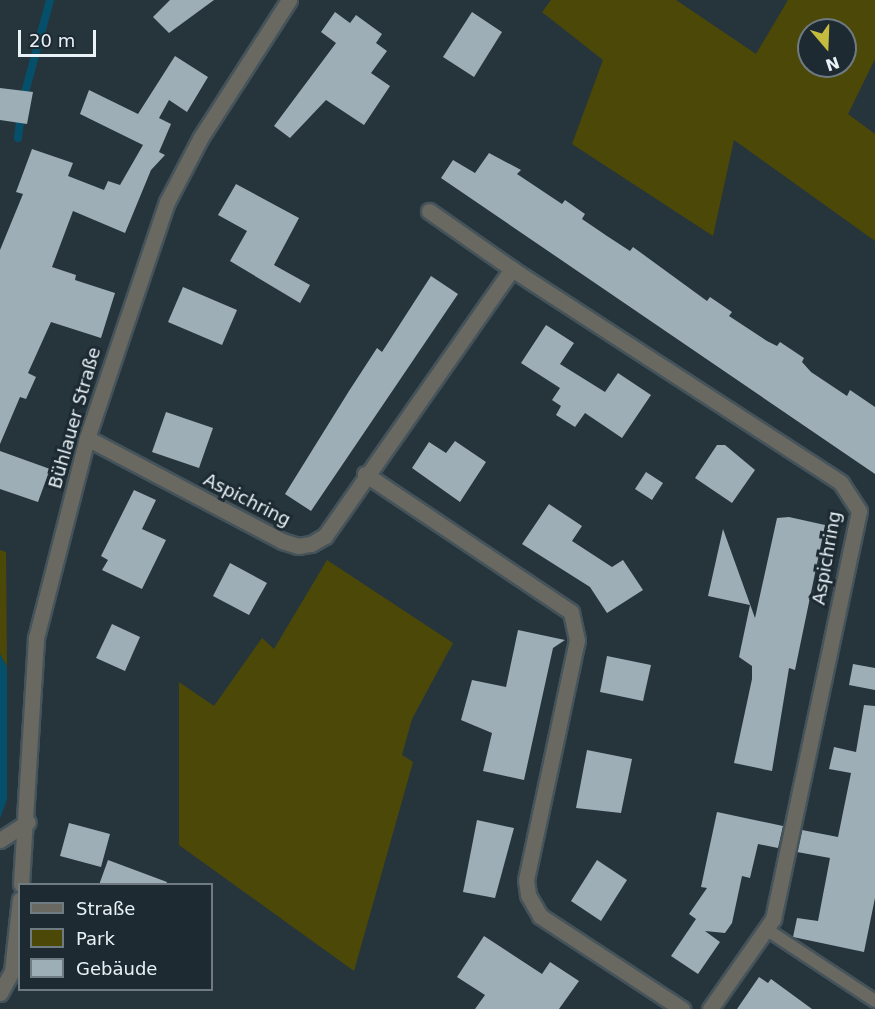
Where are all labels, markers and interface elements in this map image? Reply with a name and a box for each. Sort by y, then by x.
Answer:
scale bar [21,18,99,56]
north arrow [797,18,857,78]
text: 20 m [29,30,75,51]
text: N [823,52,842,75]
street label: Bühlauer Straße [44,345,106,491]
street label: Aspichring [200,469,294,531]
street label: Aspichring [808,510,846,606]
legend [18,883,213,991]
text: Straße [76,898,135,919]
text: Park [76,928,115,949]
text: Gebäude [76,958,157,979]

